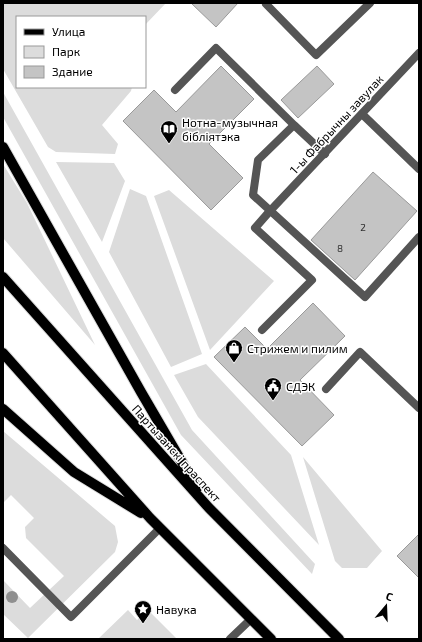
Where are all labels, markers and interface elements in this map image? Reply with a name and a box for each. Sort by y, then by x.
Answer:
legend [16,16,146,88]
text: Улица [52,24,85,38]
text: Парк [52,44,81,58]
text: Здание [52,64,93,78]
street label: 1-ы Фабрычны завулак [286,71,387,177]
place label: Нотна-музычная бібліятэка [182,115,278,143]
library icon: Нотна-музычная бібліятэка [159,119,179,144]
house number: 2 [360,221,366,233]
house number: 8 [337,242,343,254]
shop icon: Стрижем и пилим [224,338,244,363]
place label: Стрижем и пилим [247,341,348,355]
public building icon: СДЭК [263,376,283,401]
place label: СДЭК [286,379,315,393]
street label: Партызанскі праспект [130,402,224,505]
north arrow [366,586,406,626]
text: С [384,589,395,603]
place icon: Навука [133,599,153,624]
place label: Навука [156,602,197,617]

